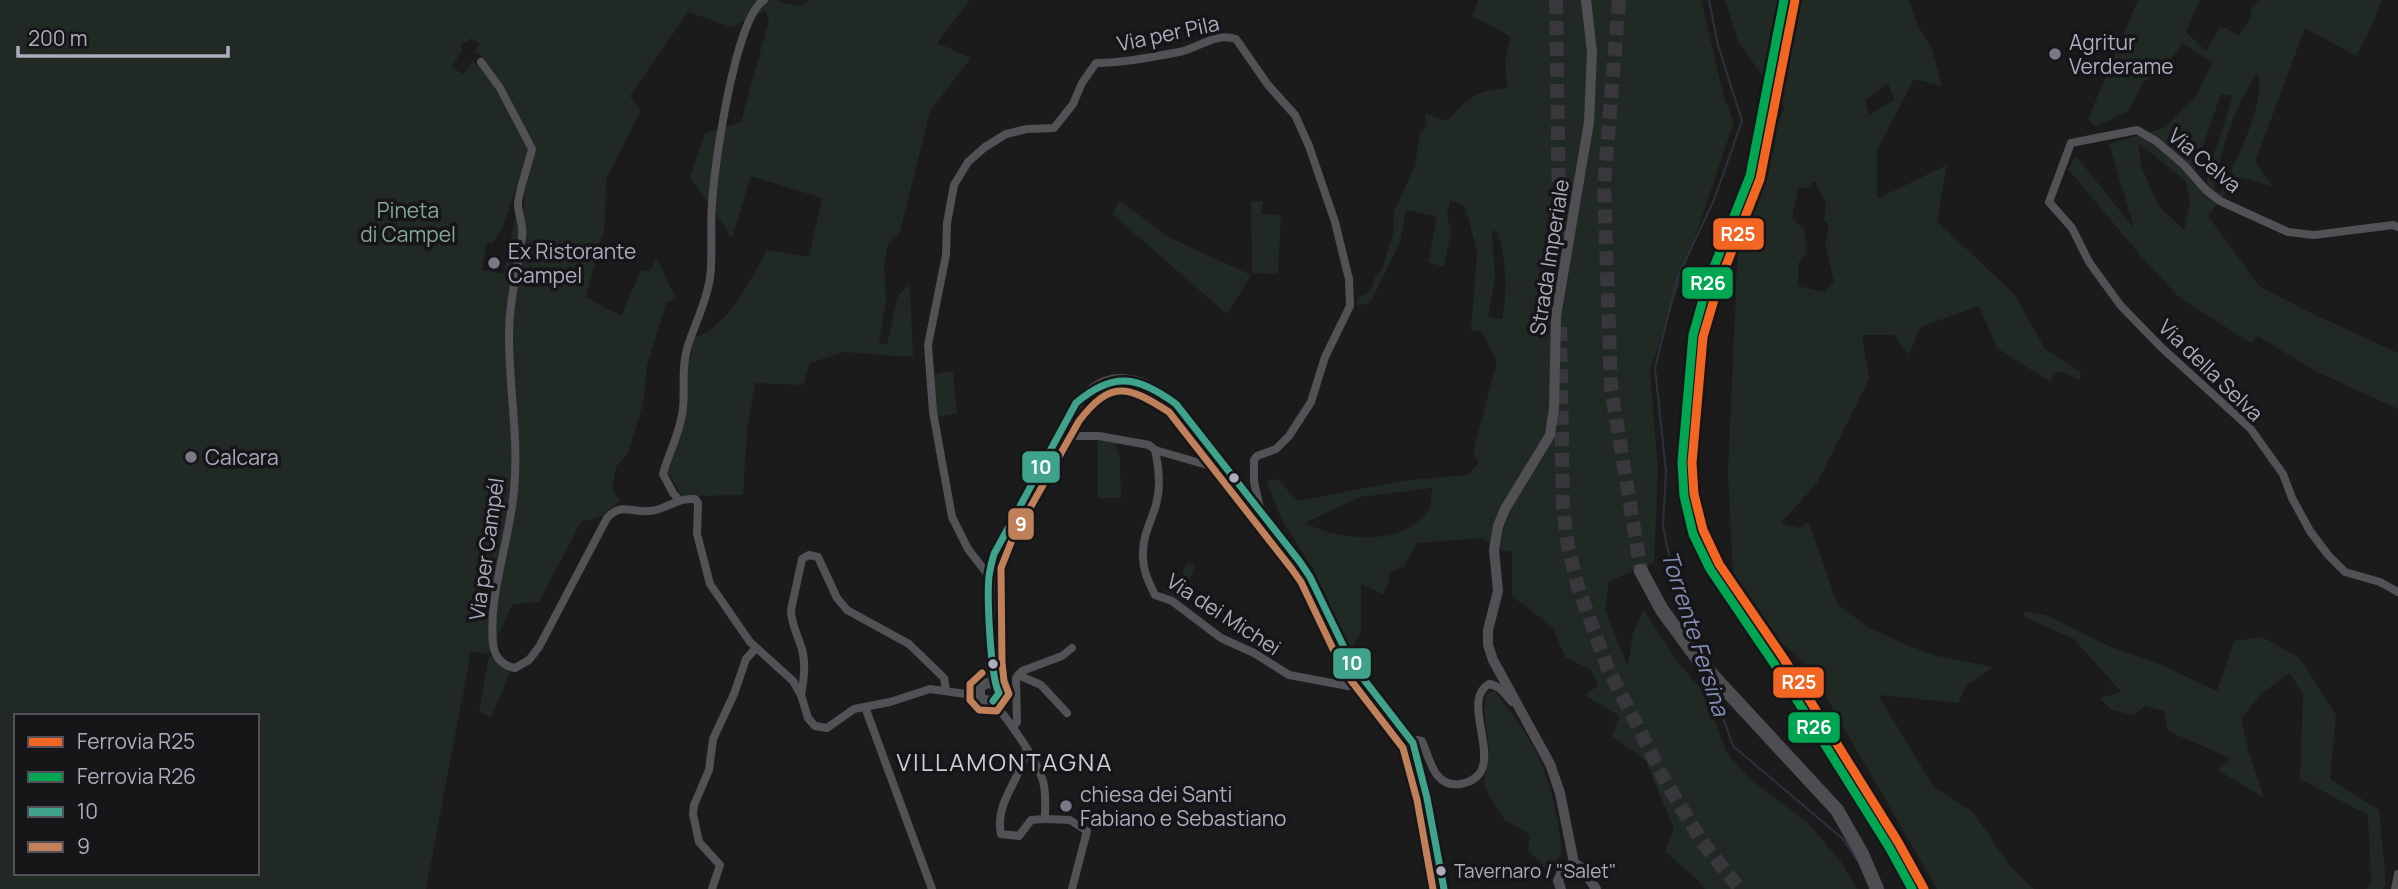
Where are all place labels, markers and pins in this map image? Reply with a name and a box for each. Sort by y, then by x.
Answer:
place label: Agritur Verderame [2069,28,2174,80]
marker: Agritur Verderame [2047,46,2063,62]
place label: Ex Ristorante Campel [508,237,636,289]
marker: Ex Ristorante Campel [486,255,502,271]
place label: Calcara [205,443,279,471]
marker: Calcara [183,449,199,465]
unlabelled marker [1227,471,1241,485]
unlabelled marker [986,657,1000,671]
place label: chiesa dei Santi Fabiano e Sebastiano [1080,780,1286,832]
marker: chiesa dei Santi Fabiano e Sebastiano [1058,798,1074,814]
place label: Tavernaro / "Salet" [1454,858,1616,884]
marker: Tavernaro / "Salet" [1434,864,1448,878]

